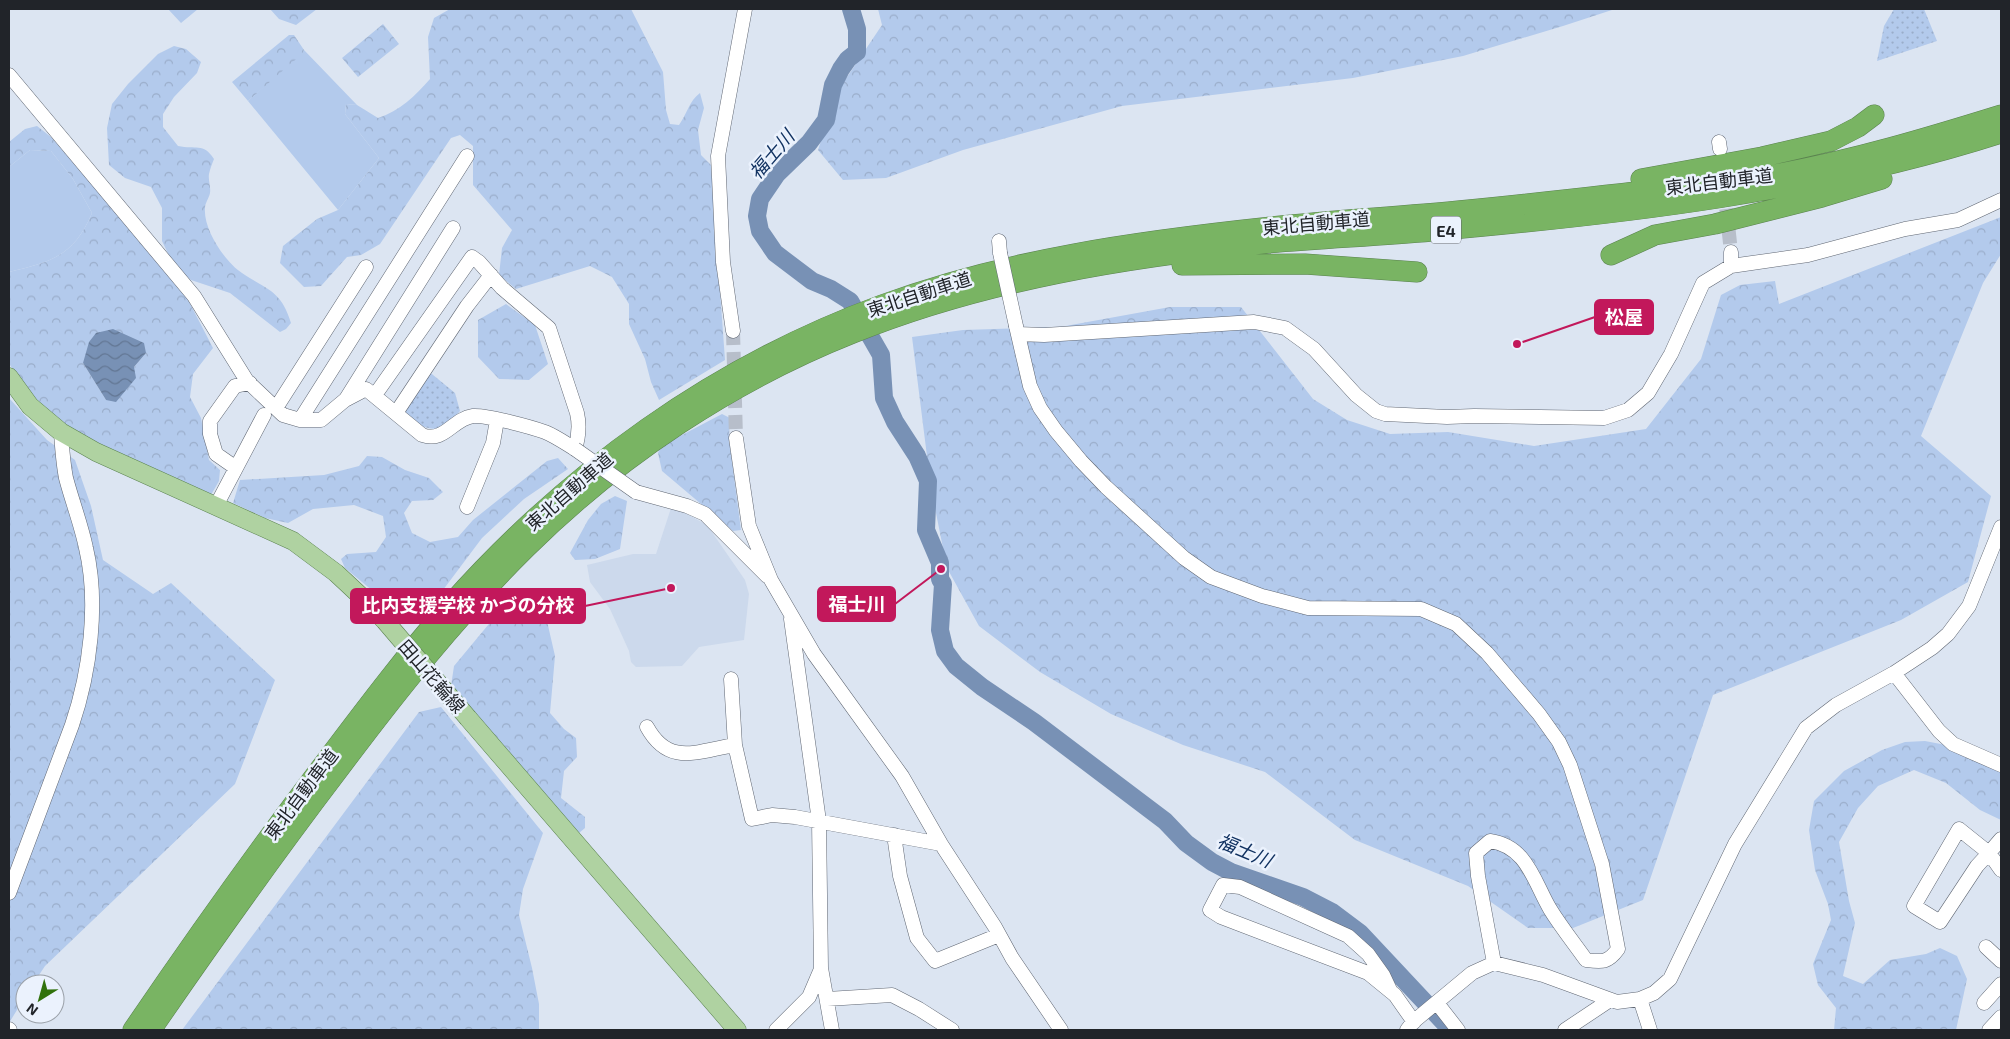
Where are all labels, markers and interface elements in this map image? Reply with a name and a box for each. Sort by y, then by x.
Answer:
water label: 福士川 [744,123,800,183]
street label: 東北自動車道 [1664,164,1774,198]
street label: 東北自動車道 [1261,207,1371,239]
road number: E4 [1431,216,1461,244]
street label: 東北自動車道 [864,267,974,321]
callout: 松屋 [1595,300,1653,334]
text: 松屋 [1605,305,1643,328]
street label: 東北自動車道 [521,447,617,535]
callout: 福士川 [818,587,895,621]
callout: 比内支援学校 かづの分校 [351,589,585,623]
text: 福士川 [828,592,886,615]
text: 比内支援学校 かづの分校 [361,593,575,616]
street label: 田山花輪線 [394,635,470,717]
street label: 東北自動車道 [260,744,342,844]
water label: 福士川 [1214,828,1278,873]
north arrow [15,974,65,1024]
text: N [23,1000,41,1020]

